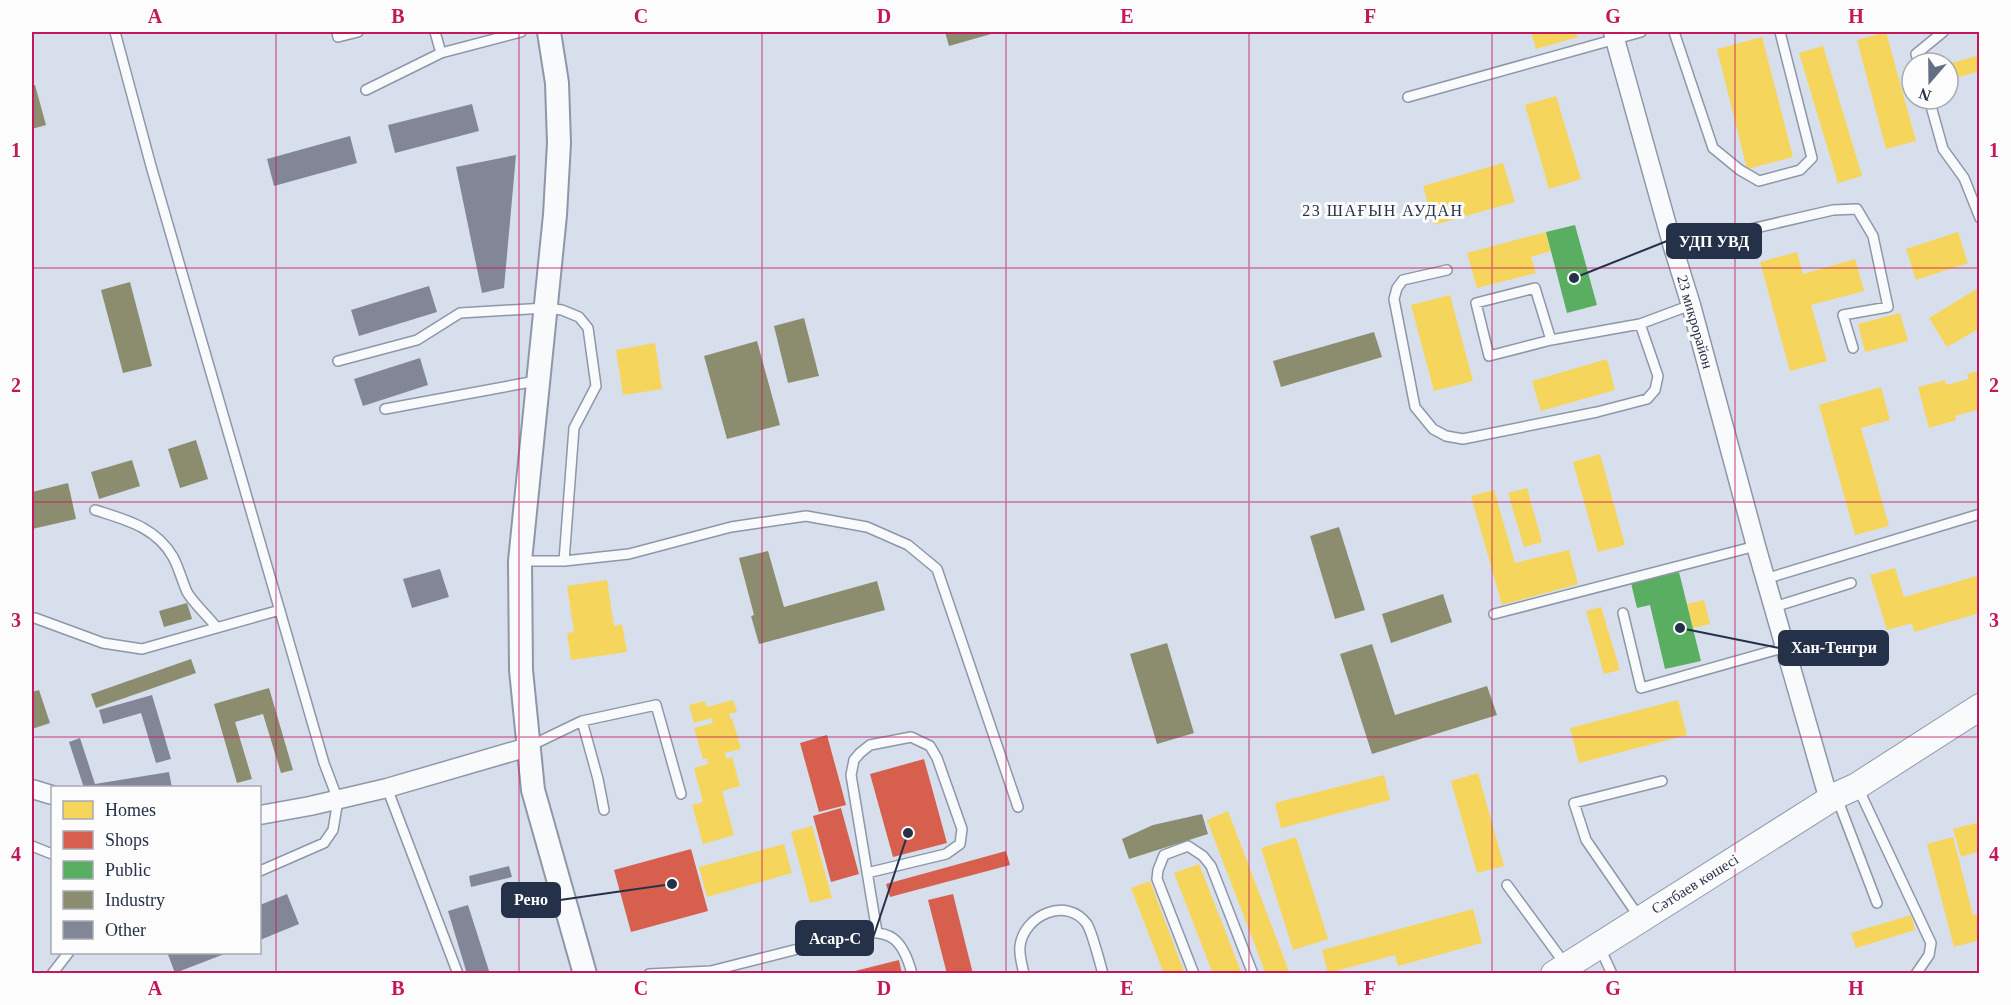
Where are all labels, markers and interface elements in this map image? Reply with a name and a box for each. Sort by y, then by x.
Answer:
text: A [148,5,163,27]
text: B [391,5,405,27]
text: C [634,5,648,27]
text: D [877,5,891,27]
text: E [1120,5,1134,27]
text: F [1364,5,1376,27]
text: G [1605,5,1621,27]
text: H [1848,5,1864,27]
north arrow [1900,51,1960,111]
text: N [1916,85,1933,105]
text: 1 [11,139,21,161]
text: 1 [1989,139,1999,161]
district label: 23 ШАҒЫН АУДАН [1302,202,1464,220]
callout: УДП УВД [1667,224,1761,258]
text: УДП УВД [1679,233,1749,251]
street label: 23 микрорайон [1674,274,1716,370]
text: 2 [11,374,21,396]
text: 2 [1989,374,1999,396]
text: 3 [11,609,21,631]
text: 3 [1989,609,1999,631]
callout: Хан-Тенгри [1779,631,1888,665]
text: Хан-Тенгри [1791,639,1877,657]
legend [51,786,261,954]
text: Homes [105,800,156,820]
text: Shops [105,830,149,850]
text: 4 [11,843,21,865]
text: 4 [1989,843,1999,865]
street label: Сәтбаев көшесі [1649,851,1741,917]
text: Public [105,860,151,880]
callout: Рено [502,883,560,917]
text: Industry [105,890,165,910]
text: Рено [514,891,548,908]
text: Other [105,920,146,940]
callout: Асар-С [796,921,873,955]
text: Асар-С [809,930,861,948]
text: A [148,977,163,999]
text: B [391,977,405,999]
text: C [634,977,648,999]
text: D [877,977,891,999]
text: E [1120,977,1134,999]
text: F [1364,977,1376,999]
text: G [1605,977,1621,999]
text: H [1848,977,1864,999]

